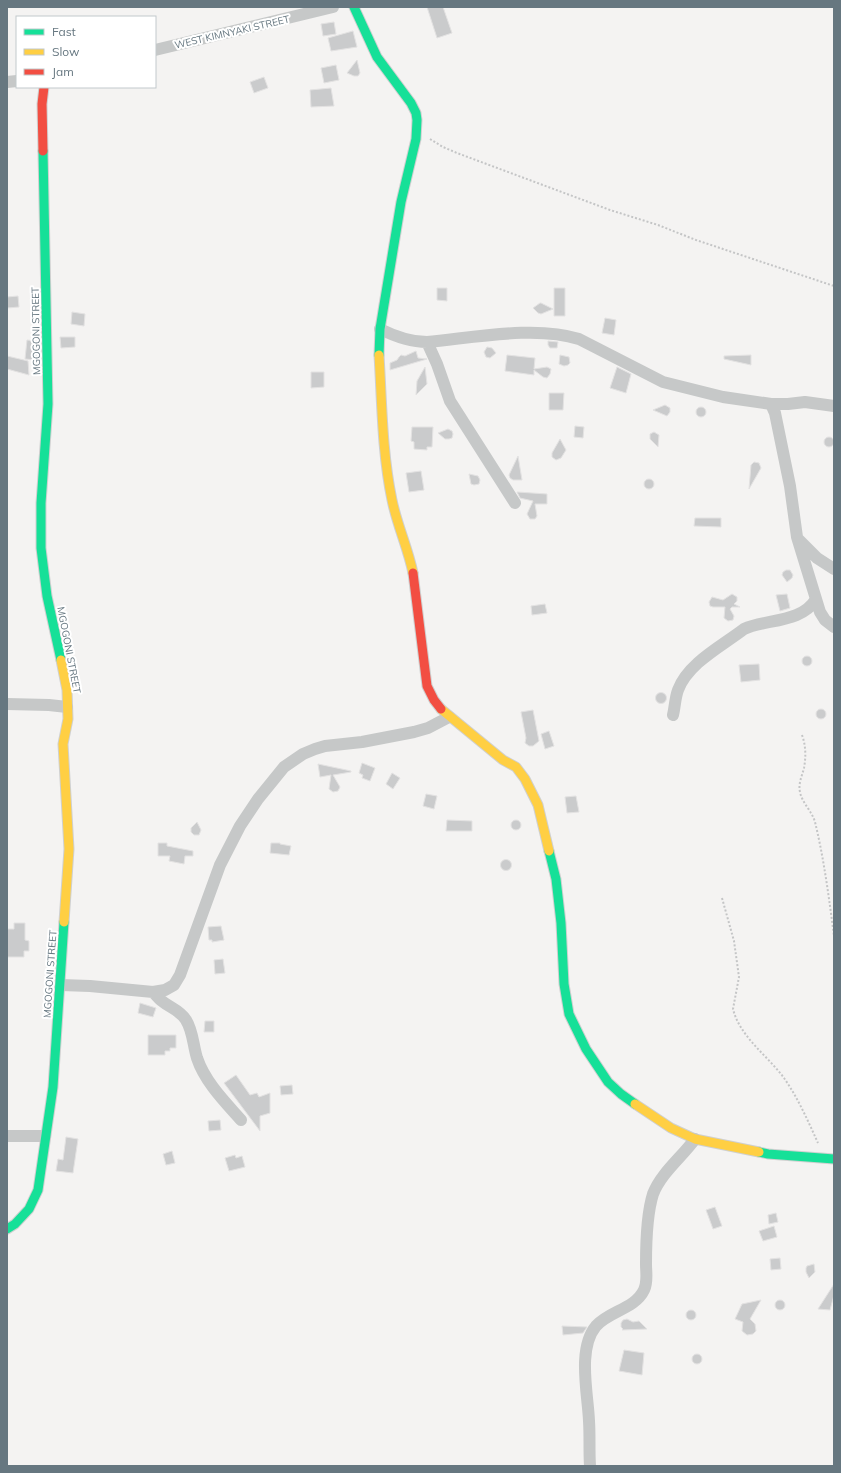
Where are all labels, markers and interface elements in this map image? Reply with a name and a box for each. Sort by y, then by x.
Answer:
street label: WEST KIMNYAKI STREET [173,12,291,52]
legend [16,16,156,88]
text: Fast [52,24,76,39]
text: Slow [52,44,80,59]
text: Jam [52,64,74,79]
street label: MGOGONI STREET [29,287,43,375]
street label: MGOGONI STREET [54,606,84,694]
street label: MGOGONI STREET [40,930,60,1018]

